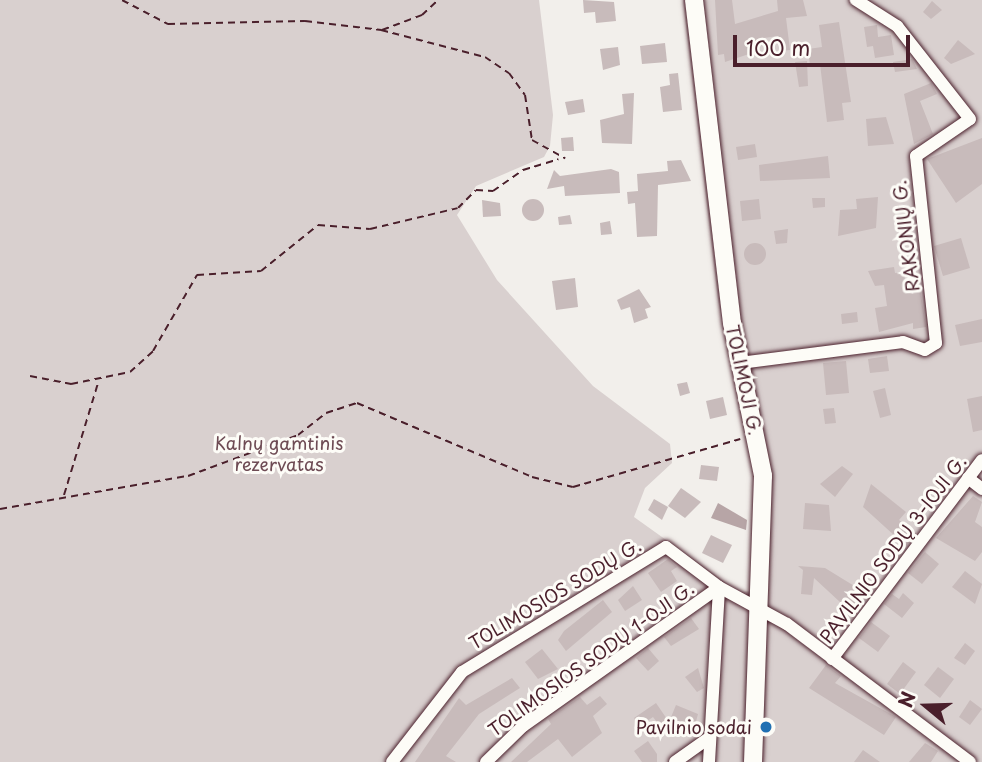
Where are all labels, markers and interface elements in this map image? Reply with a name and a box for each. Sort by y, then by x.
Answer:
scale bar [737,21,914,65]
text: 100 m [746,31,810,63]
street label: RAKONIŲ G. [889,180,923,292]
street label: TOLIMOJI G. [722,323,766,437]
park label: Kalnų gamtinis rezervatas [214,433,344,476]
street label: PAVILNIO SODŲ 3-IOJI G. [815,451,971,647]
street label: TOLIMOSIOS SODŲ G. [464,534,646,654]
street label: TOLIMOSIOS SODŲ 1-OJI G. [483,577,699,741]
north arrow [891,671,961,741]
text: N [890,687,922,711]
place label: Pavilnio sodai [635,716,752,738]
marker: Pavilnio sodai [758,719,774,735]

